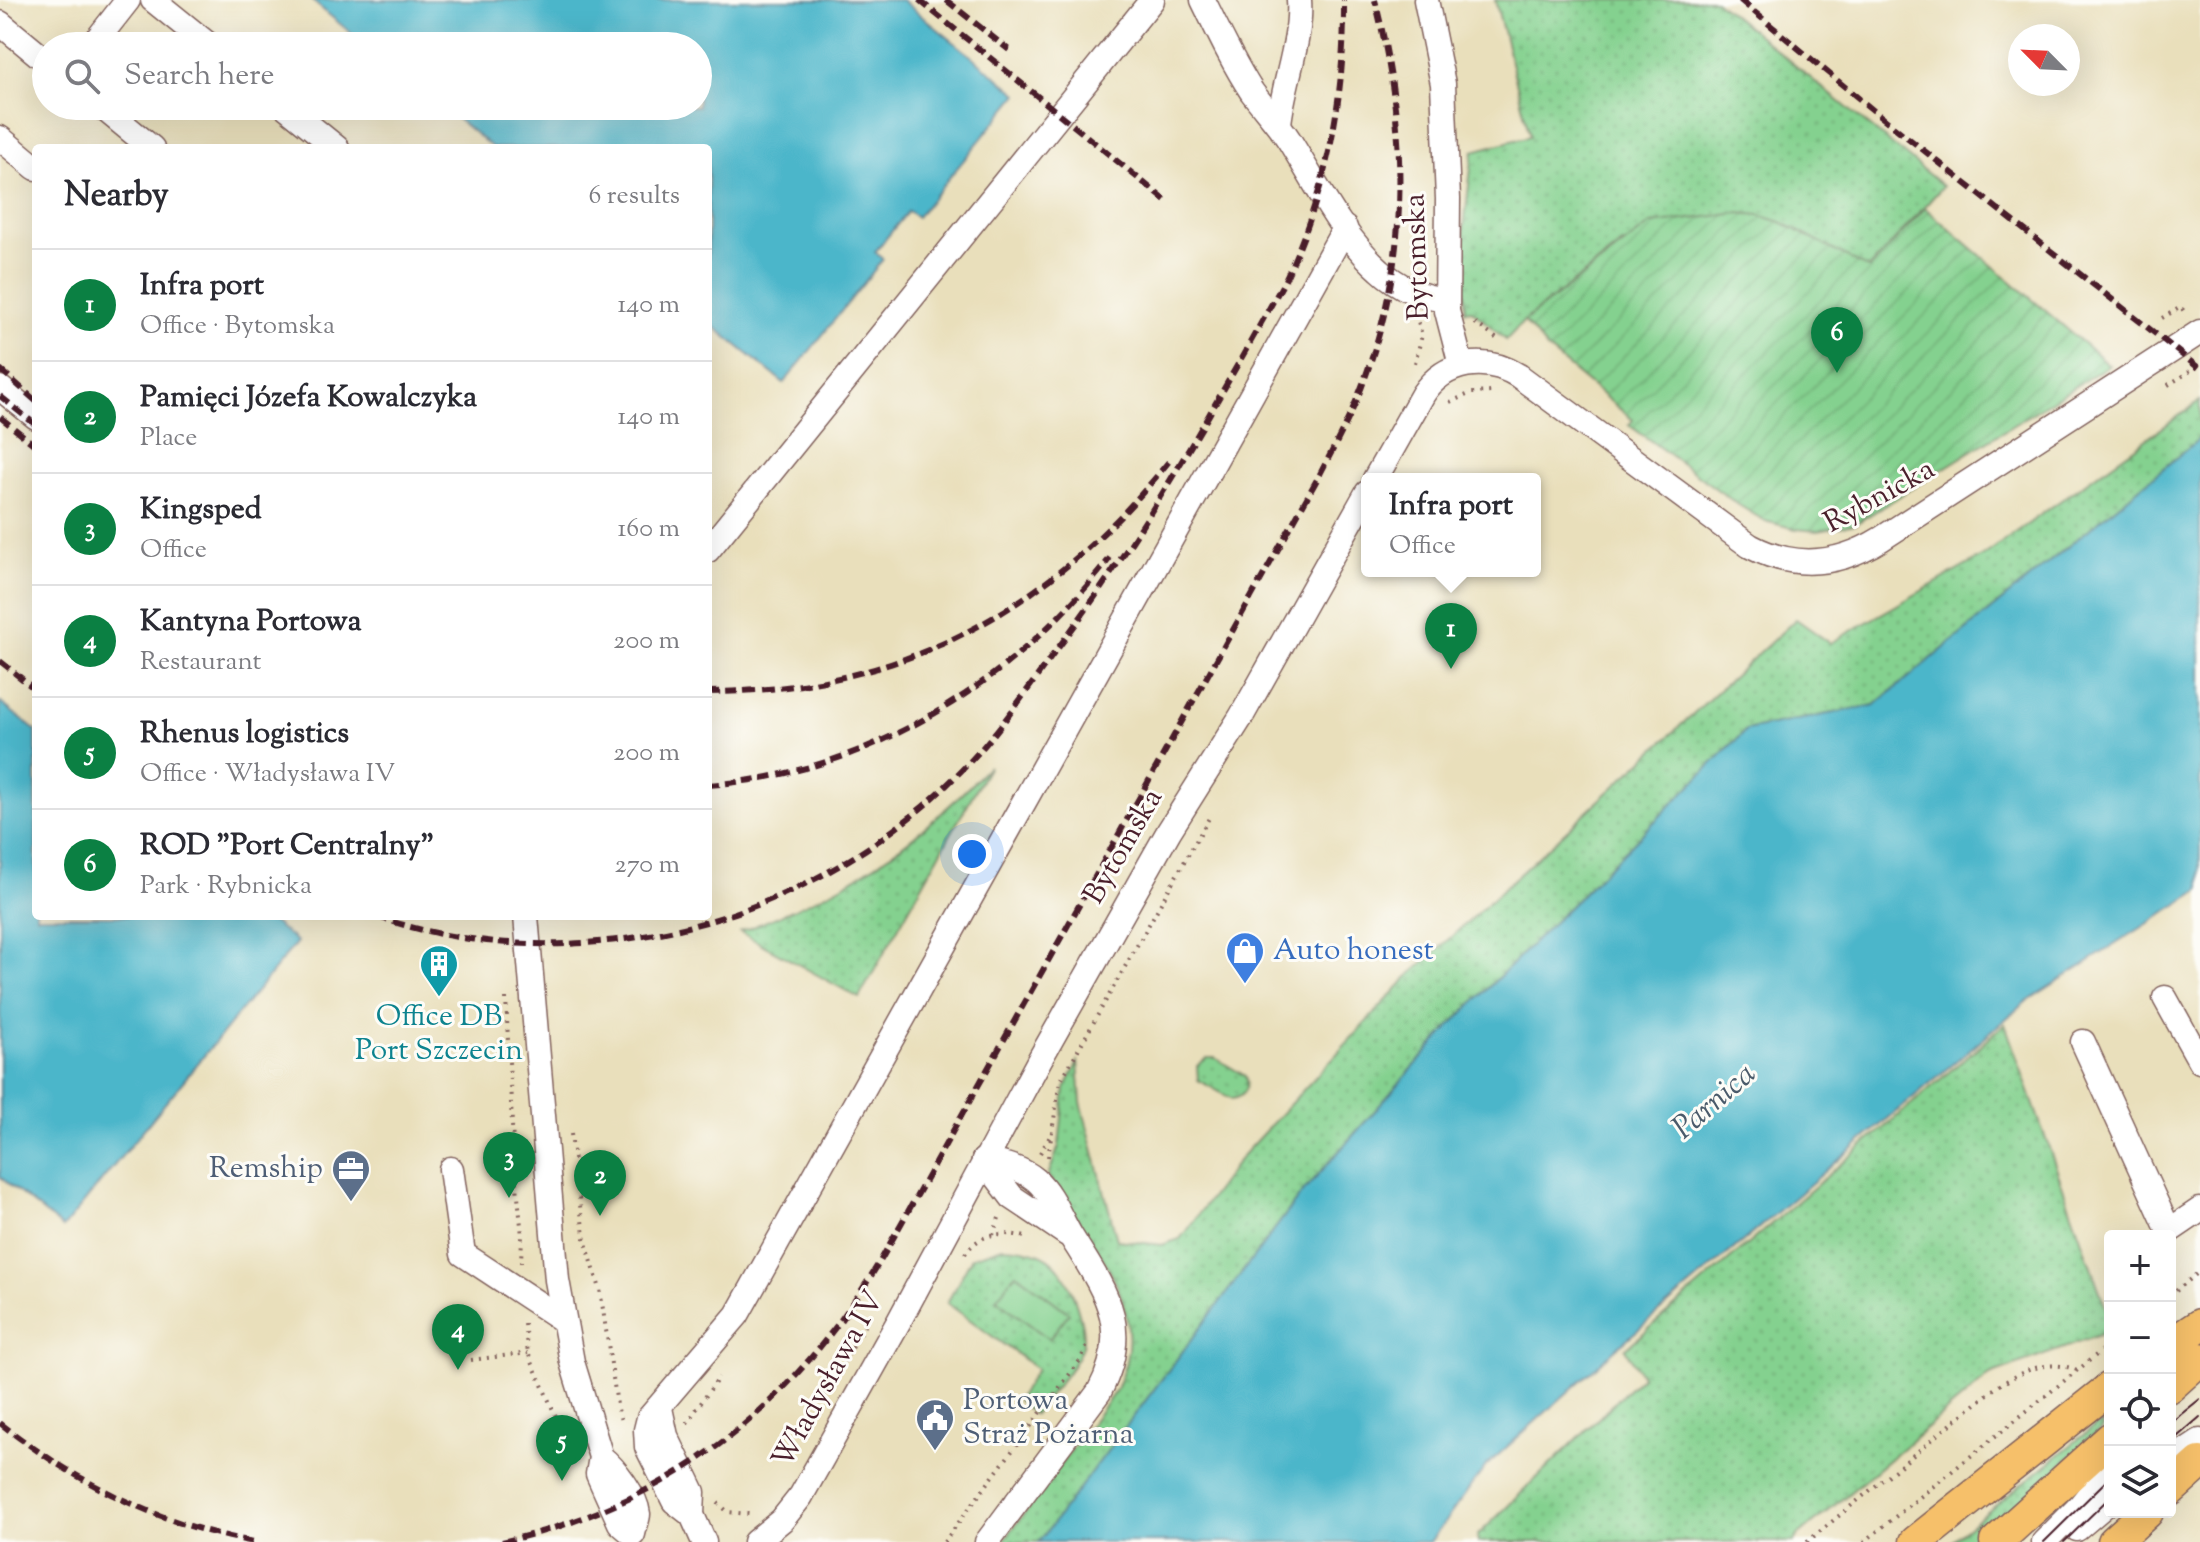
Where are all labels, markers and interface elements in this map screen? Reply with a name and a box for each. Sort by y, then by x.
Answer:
north arrow [2008,24,2080,96]
search box [32,32,712,120]
icon: search [60,54,104,98]
text: Search here [124,55,274,98]
text: Nearby [64,172,169,221]
text: 6 results [588,178,680,215]
street label: Bytomska [1394,192,1442,321]
text: Infra port [140,265,264,308]
text: 1 [86,287,94,324]
text: 140 m [617,287,680,324]
pin: 6 [1811,307,1863,373]
text: Office · Bytomska [140,308,335,345]
text: Pamięci Józefa Kowalczyka [140,377,477,420]
text: 2 [84,399,96,436]
text: 140 m [617,399,680,436]
text: Place [140,420,197,457]
street label: Rybnicka [1817,449,1943,545]
popup [1361,473,1541,577]
text: Infra port [1389,485,1513,528]
text: Kingsped [140,489,262,532]
text: 3 [85,511,95,548]
text: 160 m [617,511,680,548]
text: Office [1389,528,1456,565]
text: Office [140,532,207,569]
text: Kantyna Portowa [140,601,362,644]
pin: 1 [1425,603,1477,669]
text: 4 [83,623,97,660]
text: 200 m [613,623,680,660]
text: Restaurant [140,644,261,681]
text: Rhenus logistics [140,713,349,756]
text: 5 [86,735,94,772]
text: 200 m [613,735,680,772]
text: Office · Władysława IV [140,756,395,793]
street label: Bytomska [1074,781,1175,913]
text: ROD "Port Centralny" [140,825,434,868]
your location [952,834,992,874]
text: 6 [84,847,96,884]
text: 270 m [615,847,680,884]
text: Park · Rybnicka [140,868,312,905]
shop icon: Auto honest [1224,930,1266,985]
place label: Auto honest [1273,930,1434,973]
building icon: Office DB Port Szczecin [418,943,460,998]
place label: Office DB Port Szczecin [355,996,523,1073]
water label: Parnica [1663,1053,1767,1151]
pin: 3 [483,1132,535,1198]
place label: Remship [209,1148,323,1191]
office icon: Remship [330,1148,372,1203]
pin: 2 [574,1150,626,1216]
map controls [2104,1230,2176,1518]
button: + [2104,1230,2176,1302]
street label: Władysława IV [762,1283,896,1477]
button: − [2104,1302,2176,1374]
pin: 4 [432,1304,484,1370]
button: locate [2104,1374,2176,1446]
place label: Portowa Straż Pożarna [963,1380,1134,1457]
public building icon: Portowa Straż Pożarna [914,1397,956,1452]
pin: 5 [536,1415,588,1481]
button: layers [2104,1446,2176,1518]

